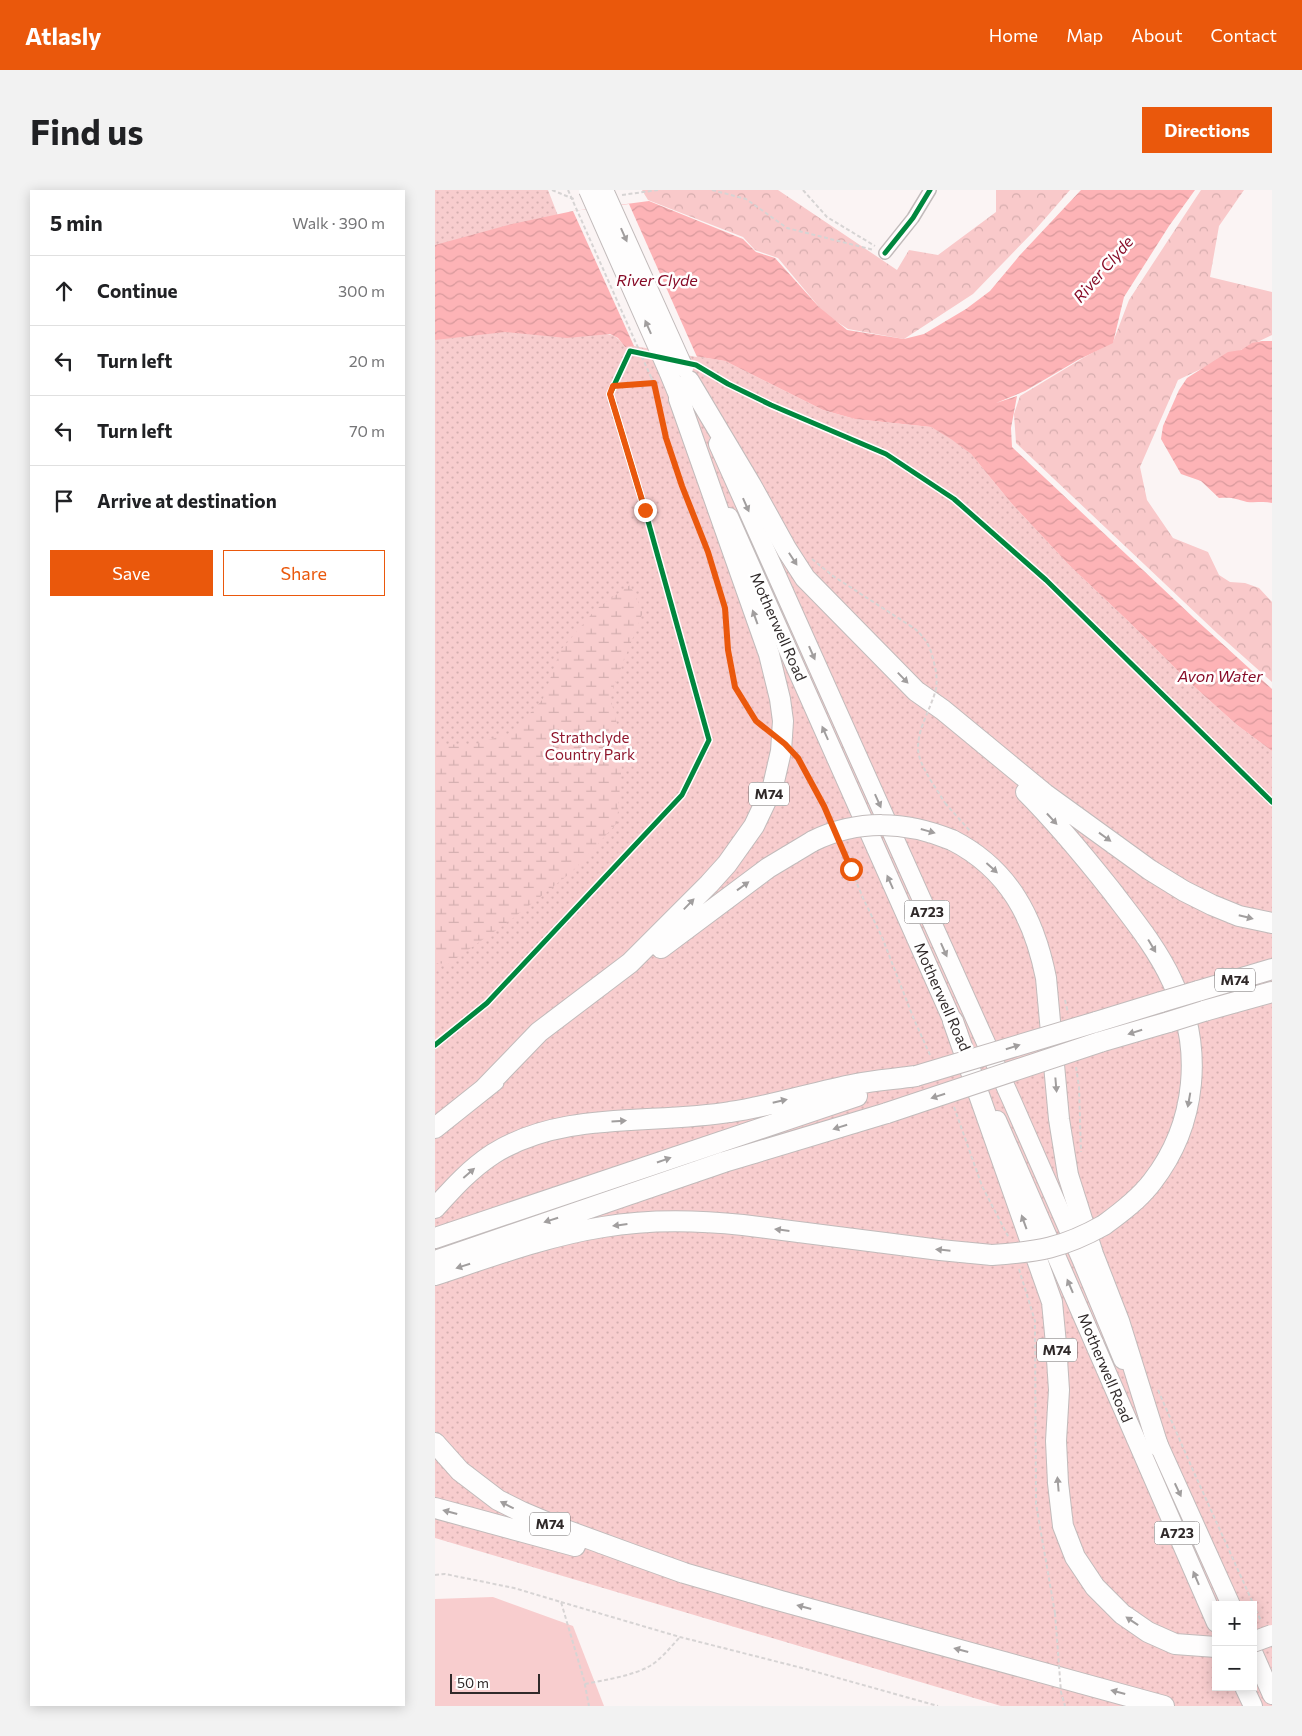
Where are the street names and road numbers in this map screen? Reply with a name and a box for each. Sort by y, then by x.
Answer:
street label: Motherwell Road [747,569,811,684]
road number: M74 [749,782,789,806]
road number: A723 [905,900,949,924]
street label: Motherwell Road [911,939,975,1054]
road number: M74 [1215,968,1255,992]
street label: Motherwell Road [1075,1310,1137,1425]
road number: M74 [1037,1338,1077,1362]
road number: M74 [530,1512,570,1536]
road number: A723 [1155,1522,1199,1545]

